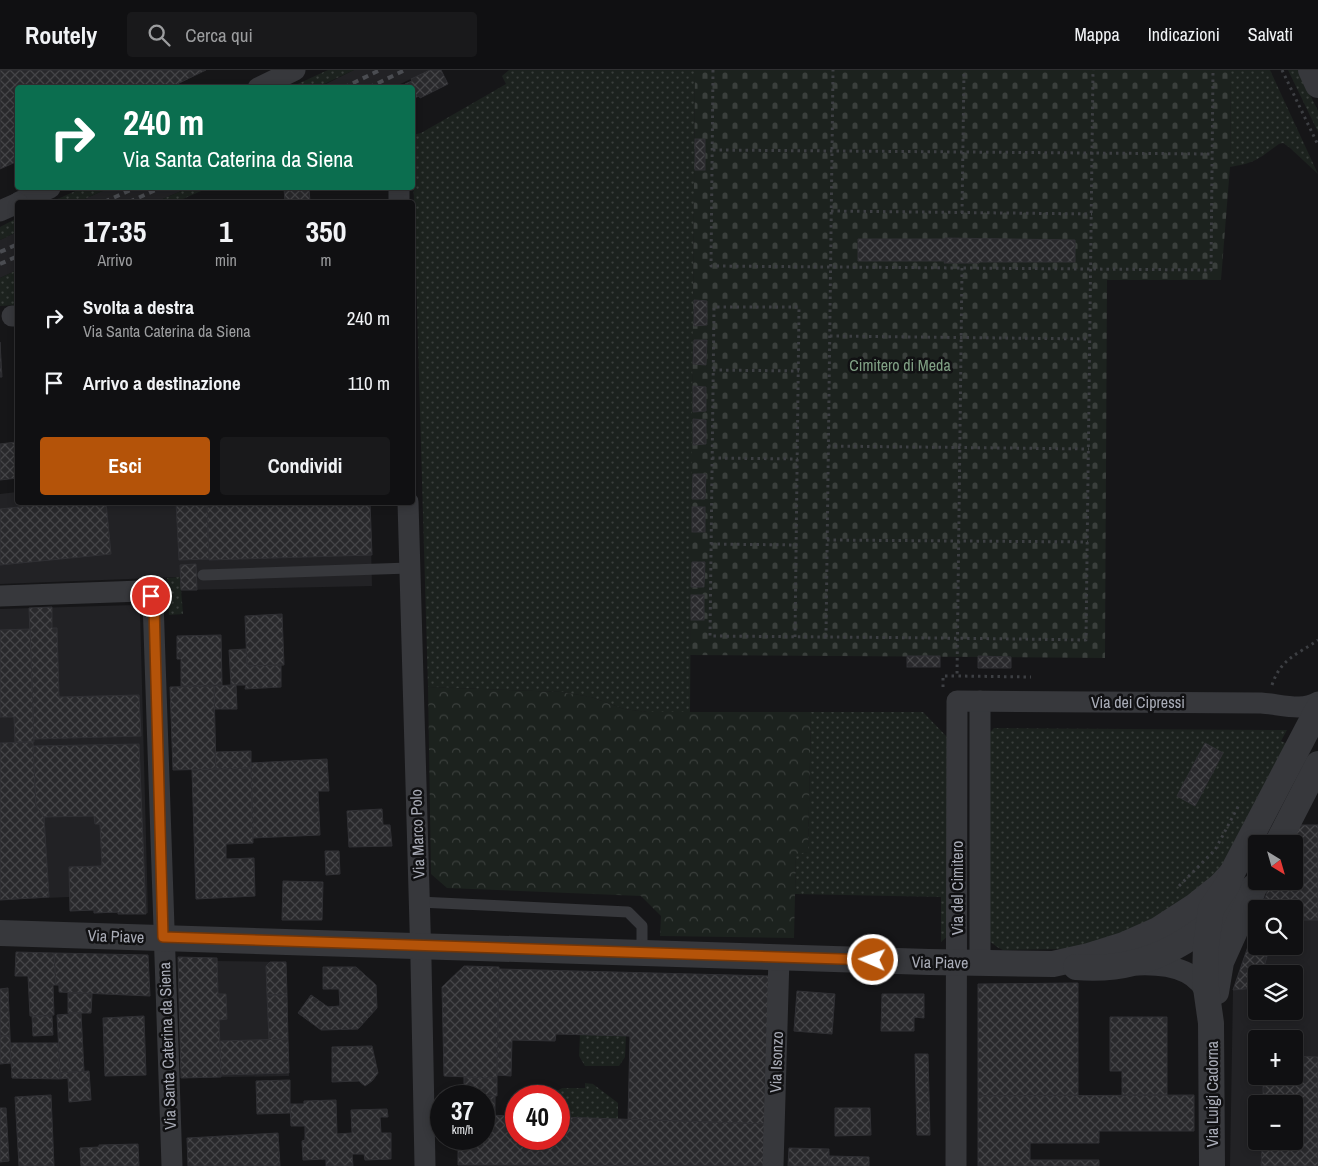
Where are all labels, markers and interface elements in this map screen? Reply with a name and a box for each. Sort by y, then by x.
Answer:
search box [127,12,477,57]
text: Routely [25,19,97,51]
icon: search [145,21,173,49]
text: Cerca qui [185,22,253,48]
text: Mappa [1075,22,1120,47]
text: Indicazioni [1148,22,1220,47]
text: Salvati [1248,22,1293,47]
text: 240 m [123,99,204,146]
icon: right [40,105,105,170]
text: Via Santa Caterina da Siena [123,144,353,174]
text: 17:35 [84,211,146,251]
text: 1 [219,211,233,251]
text: 350 [305,211,346,251]
text: Arrivo [97,249,132,271]
text: min [215,249,237,271]
text: m [320,249,331,271]
text: Svolta a destra [83,294,194,320]
icon: right [40,304,68,332]
text: 240 m [347,305,390,331]
text: Via Santa Caterina da Siena [83,320,251,342]
park label: Cimitero di Meda [849,354,951,376]
icon: arrive [40,369,68,397]
text: Arrivo a destinazione [83,370,241,396]
text: 110 m [348,370,390,396]
button: Esci [40,437,210,495]
button: Condividi [220,437,390,495]
pin [130,575,172,617]
icon: arrive [137,582,165,610]
street label: Via dei Cipressi [1091,691,1185,713]
street label: Via Marco Polo [404,789,430,879]
north arrow [1248,835,1302,890]
map controls [1248,835,1303,1150]
street label: Via del Cimitero [946,841,968,935]
button: search [1248,900,1303,955]
street label: Via Piave [87,924,145,948]
position arrow [846,933,898,985]
street label: Via Piave [911,951,969,973]
street label: Via Santa Caterina da Siena [153,961,181,1130]
button: layers [1248,965,1303,1020]
button: + [1248,1030,1303,1085]
street label: Via Isonzo [764,1031,788,1093]
street label: Via Luigi Cadorna [1201,1040,1223,1147]
speed limit sign: 40 [505,1085,570,1150]
text: 37 [451,1094,474,1128]
button: − [1248,1095,1303,1150]
text: km/h [452,1122,473,1138]

